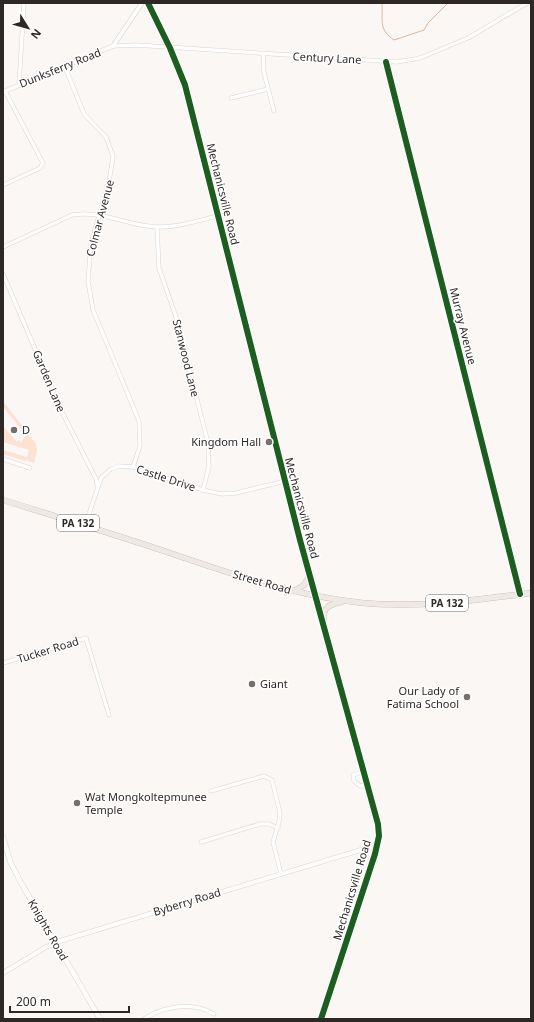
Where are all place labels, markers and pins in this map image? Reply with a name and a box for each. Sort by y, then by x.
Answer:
place label: D [22,422,30,437]
marker: D [9,425,19,435]
place label: Kingdom Hall [191,434,261,449]
marker: Kingdom Hall [264,437,274,447]
place label: Giant [260,676,288,691]
marker: Giant [247,679,257,689]
place label: Our Lady of Fatima School [387,683,460,711]
marker: Our Lady of Fatima School [462,692,472,702]
place label: Wat Mongkoltepmunee Temple [85,789,207,817]
marker: Wat Mongkoltepmunee Temple [72,798,82,808]

